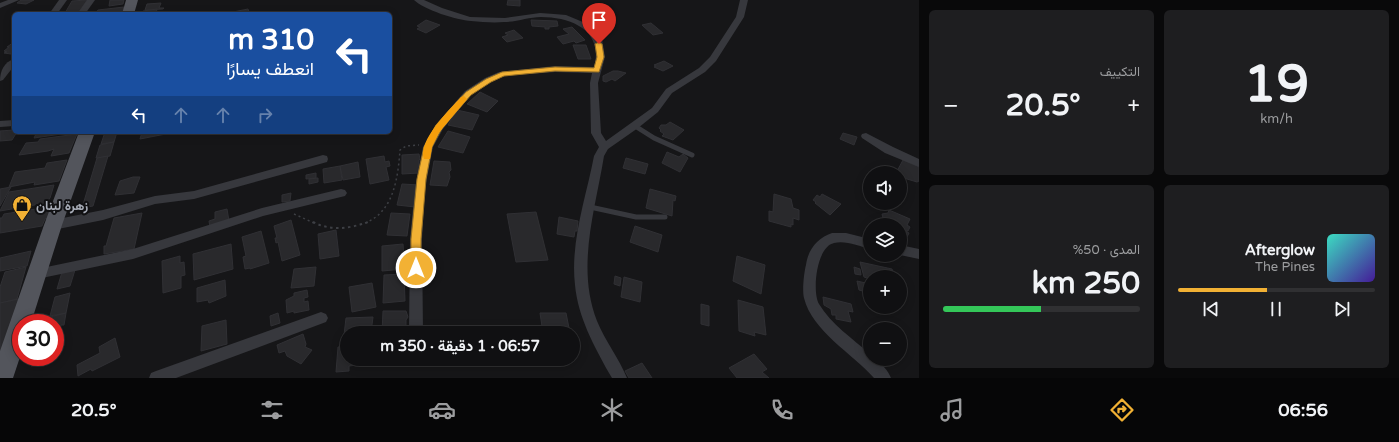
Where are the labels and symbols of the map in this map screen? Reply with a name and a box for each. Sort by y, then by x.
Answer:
pin [582,3,616,44]
shop icon: زهرة لبنان [11,194,33,222]
place label: زهرة لبنان [36,198,88,214]
position arrow [395,247,437,289]
speed limit sign: 30 [12,314,64,366]

